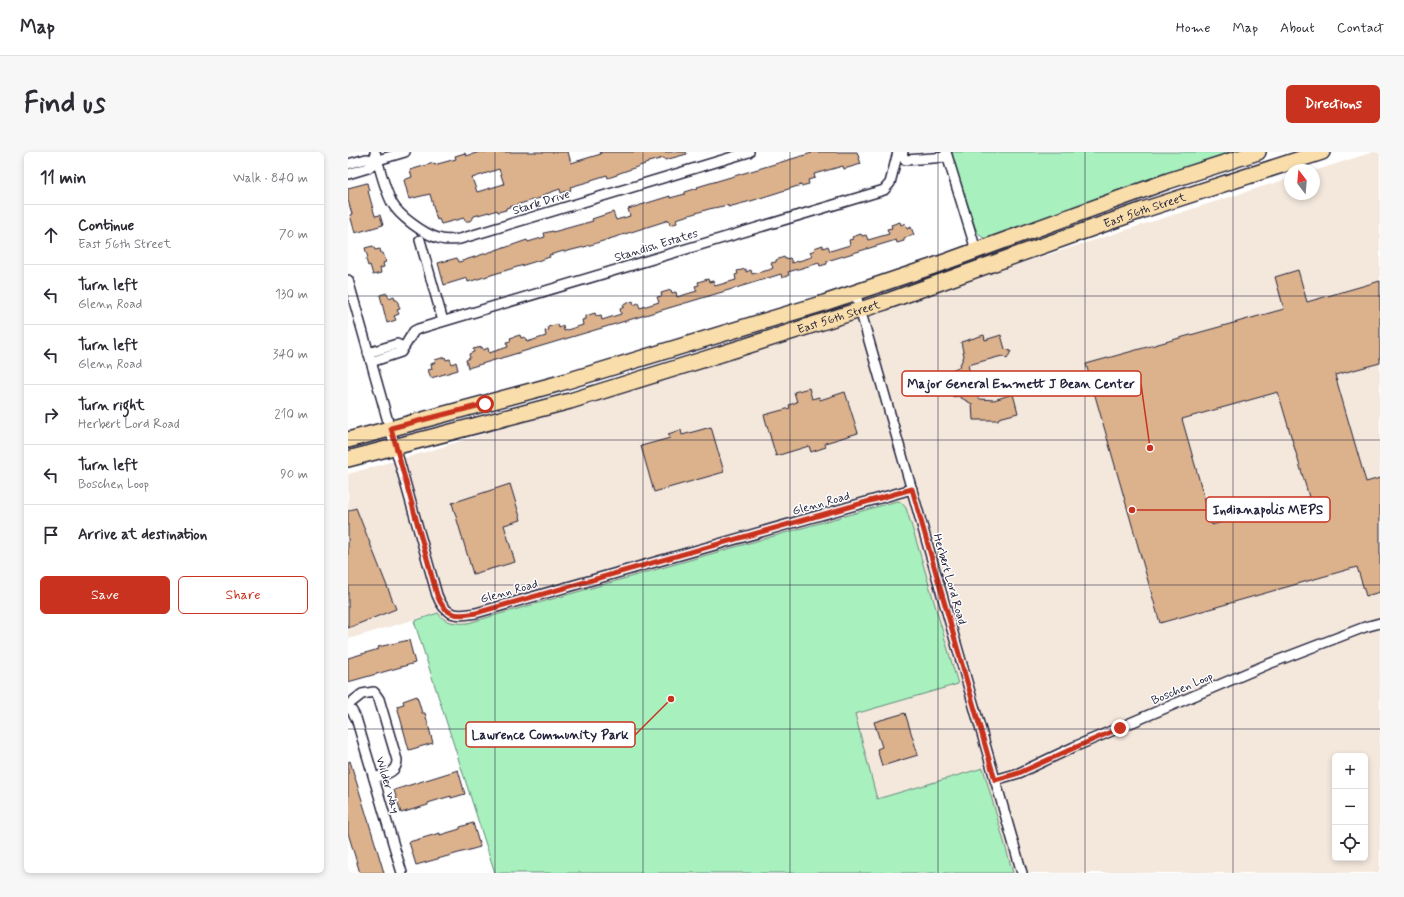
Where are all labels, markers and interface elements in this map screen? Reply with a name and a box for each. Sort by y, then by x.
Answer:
text: Map [20,15,55,40]
text: Home [1176,19,1210,37]
text: Map [1232,19,1258,37]
text: About [1280,19,1315,37]
text: Contact [1337,19,1384,37]
button: Directions [1286,85,1380,123]
text: Find us [24,86,105,123]
north arrow [1284,164,1320,200]
text: 11 min [40,167,86,189]
text: Walk · 840 m [233,170,308,187]
street label: Stark Drive [511,187,572,219]
street label: East 56th Street [1101,190,1188,232]
text: Continue [78,216,134,236]
icon: ahead [40,224,62,246]
text: 70 m [279,226,308,243]
street label: Standish Estates [613,226,700,266]
text: East 56th Street [78,236,171,253]
text: Turn left [78,276,138,296]
icon: left [40,284,62,306]
text: 130 m [275,286,308,303]
text: Glenn Road [78,296,142,313]
street label: East 56th Street [795,297,882,338]
text: Turn left [78,336,138,356]
icon: left [40,344,62,366]
text: 340 m [273,346,308,363]
text: Glenn Road [78,356,142,373]
callout: Major General Emmett J Bean Center [902,371,1141,396]
text: Major General Emmett J Bean Center [907,376,1135,394]
route start [476,395,494,413]
text: Turn right [78,396,145,416]
icon: right [40,404,62,426]
text: 210 m [274,406,308,423]
text: Herbert Lord Road [78,416,180,433]
text: Turn left [78,456,138,476]
icon: left [40,464,62,486]
text: 90 m [280,466,308,483]
text: Boschen Loop [78,476,149,493]
street label: Glenn Road [791,488,852,520]
callout: Indianapolis MEPS [1206,497,1330,522]
text: Indianapolis MEPS [1213,502,1323,519]
icon: arrive [40,524,62,546]
text: Arrive at destination [78,525,207,545]
street label: Herbert Lord Road [928,532,970,627]
button: Save [40,576,170,614]
button: Share [178,576,308,614]
street label: Glenn Road [479,576,540,608]
street label: Boschen Loop [1149,669,1216,709]
route end [1111,719,1129,737]
callout: Lawrence Community Park [466,722,635,747]
text: Lawrence Community Park [471,727,629,744]
map controls [1332,753,1368,861]
button: + [1332,753,1368,789]
street label: Wilder Way [371,755,403,815]
button: − [1332,789,1368,825]
button: locate [1332,825,1368,861]

